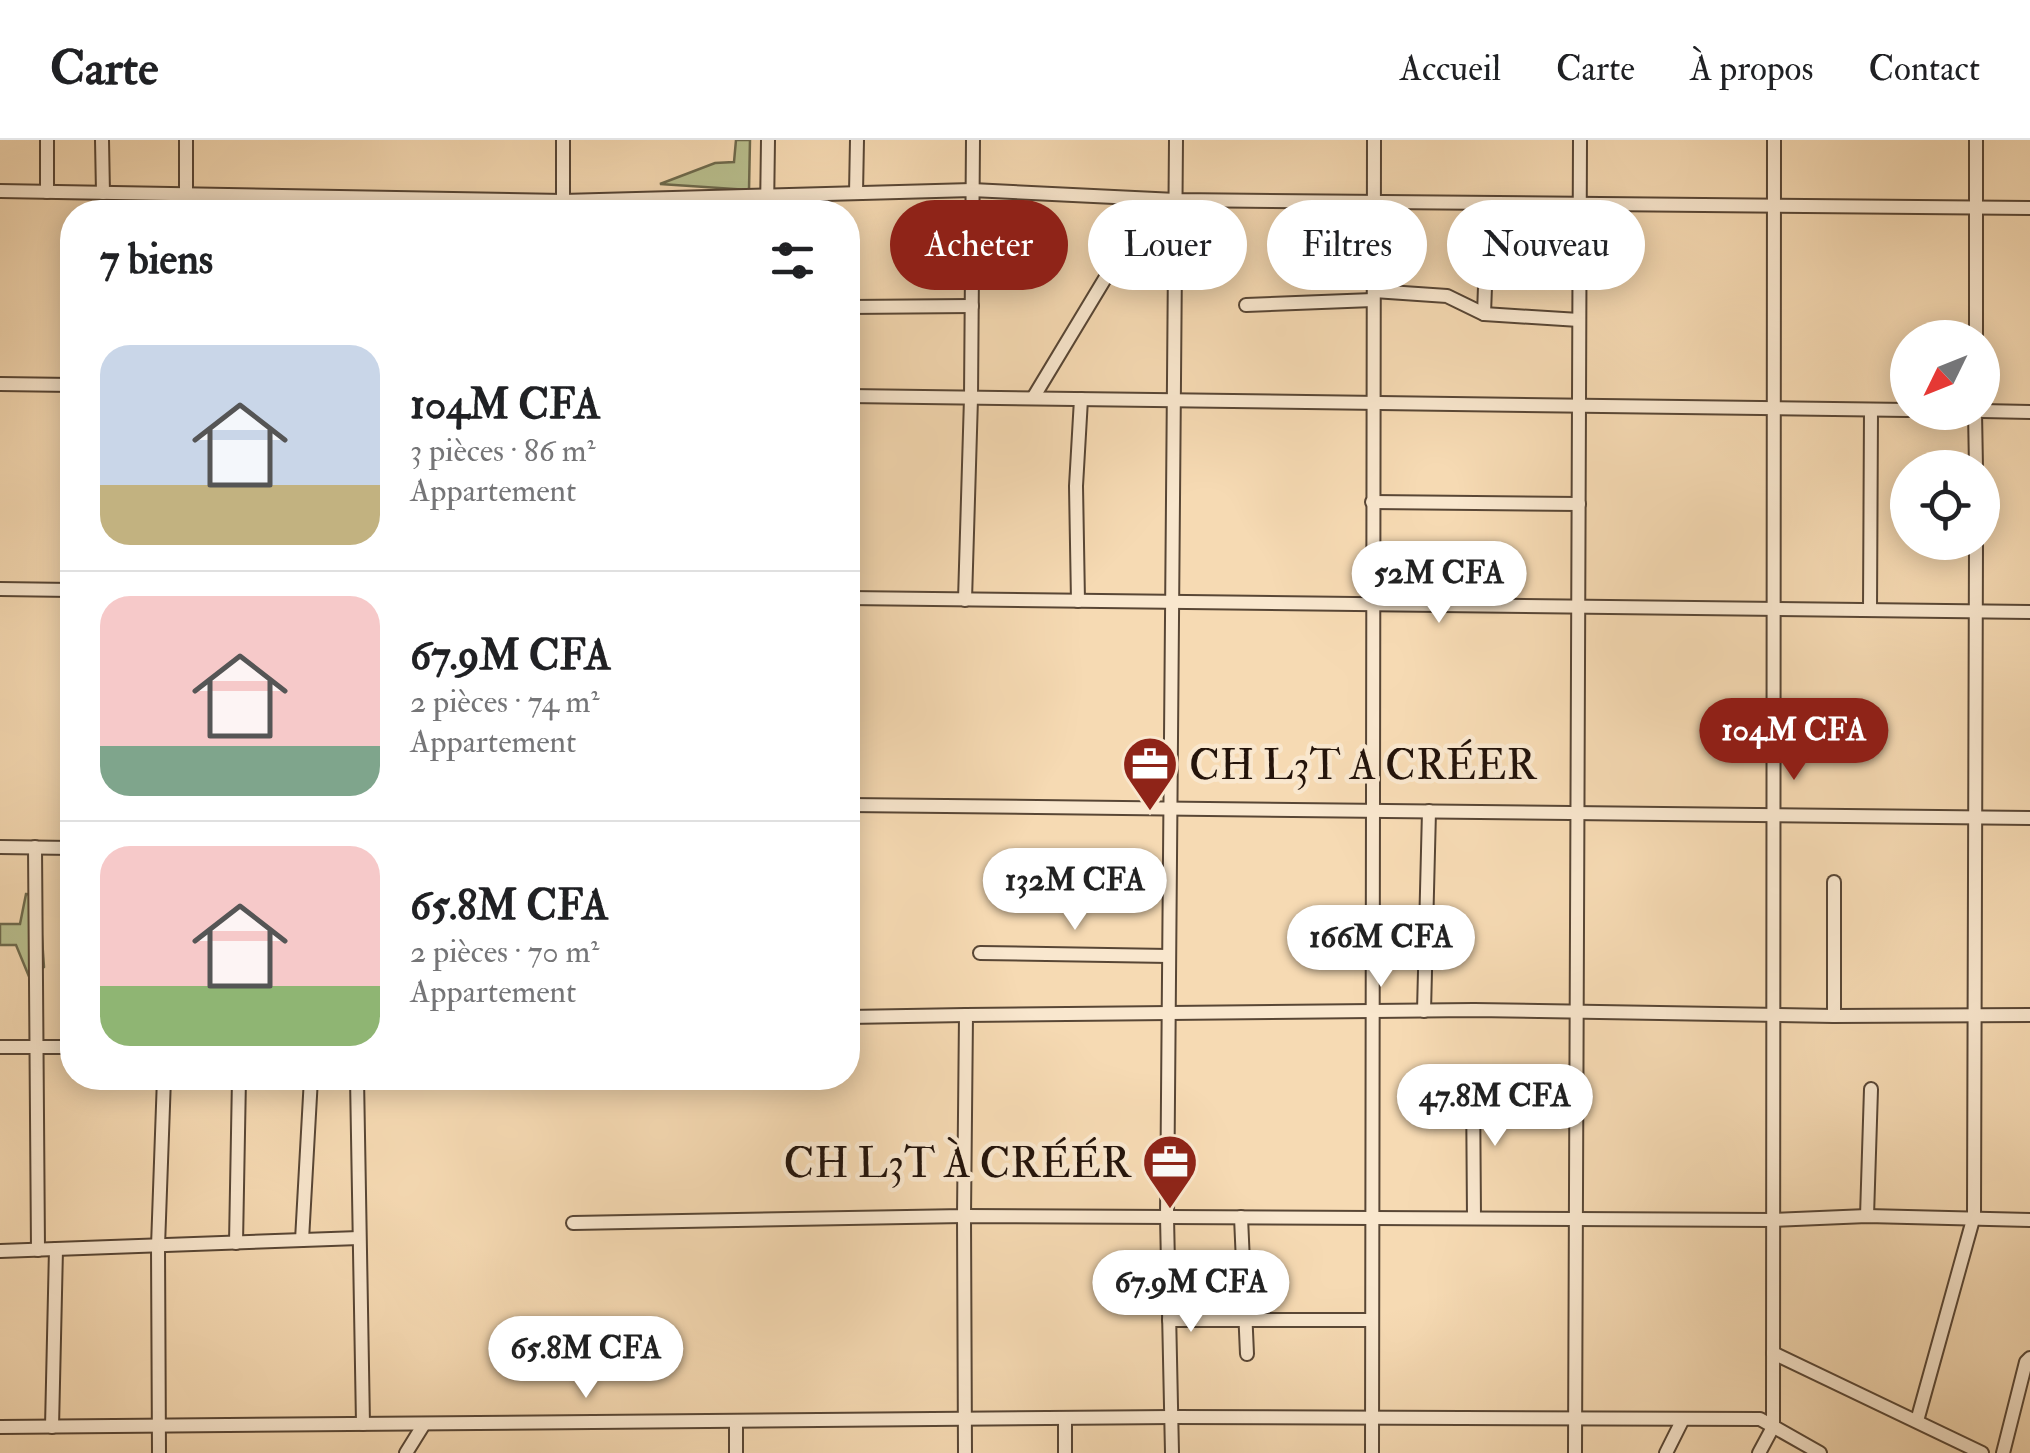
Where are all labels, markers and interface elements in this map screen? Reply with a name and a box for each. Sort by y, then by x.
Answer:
text: Carte [50,39,158,99]
text: Accueil [1400,47,1501,91]
text: Carte [1556,47,1635,91]
text: À propos [1690,47,1813,91]
text: Contact [1868,47,1980,91]
chip: Acheter [890,200,1068,290]
chip: Louer [1088,200,1247,290]
chip: Filtres [1267,200,1427,290]
chip: Nouveau [1447,200,1645,290]
icon: filters [765,233,820,288]
text: 7 biens [100,234,213,286]
north arrow [1890,320,2000,430]
map controls [1890,320,2000,560]
text: 104M CFA [410,379,601,431]
icon: home [180,385,300,505]
text: 3 pièces · 86 m² [410,431,596,471]
button: locate [1890,450,2000,560]
text: Appartement [410,471,576,511]
pin: 52M CFA [1347,541,1531,626]
text: 52M CFA [1374,553,1504,593]
text: 67.9M CFA [410,630,611,682]
icon: home [180,636,300,756]
text: 2 pièces · 74 m² [410,682,599,722]
pin: 104M CFA [1691,698,1897,783]
text: 104M CFA [1721,710,1867,750]
text: Appartement [410,722,576,762]
office icon: CH L3T A CRÉER [1120,734,1180,813]
place label: CH L3T A CRÉER [1189,738,1537,792]
pin: 132M CFA [972,848,1178,933]
text: 132M CFA [1005,860,1145,900]
text: 65.8M CFA [410,880,609,932]
icon: home [180,886,300,1006]
pin: 166M CFA [1278,905,1484,990]
text: 166M CFA [1309,917,1453,957]
text: 2 pièces · 70 m² [410,932,599,972]
text: Appartement [410,972,576,1012]
pin: 47.8M CFA [1381,1064,1609,1149]
text: 47.8M CFA [1419,1076,1571,1116]
office icon: CH L3T À CRÉÉR [1140,1132,1200,1211]
place label: CH L3T À CRÉÉR [783,1136,1132,1190]
pin: 67.9M CFA [1077,1250,1305,1335]
text: 67.9M CFA [1114,1262,1268,1302]
pin: 65.8M CFA [472,1316,700,1401]
text: 65.8M CFA [510,1328,662,1368]

